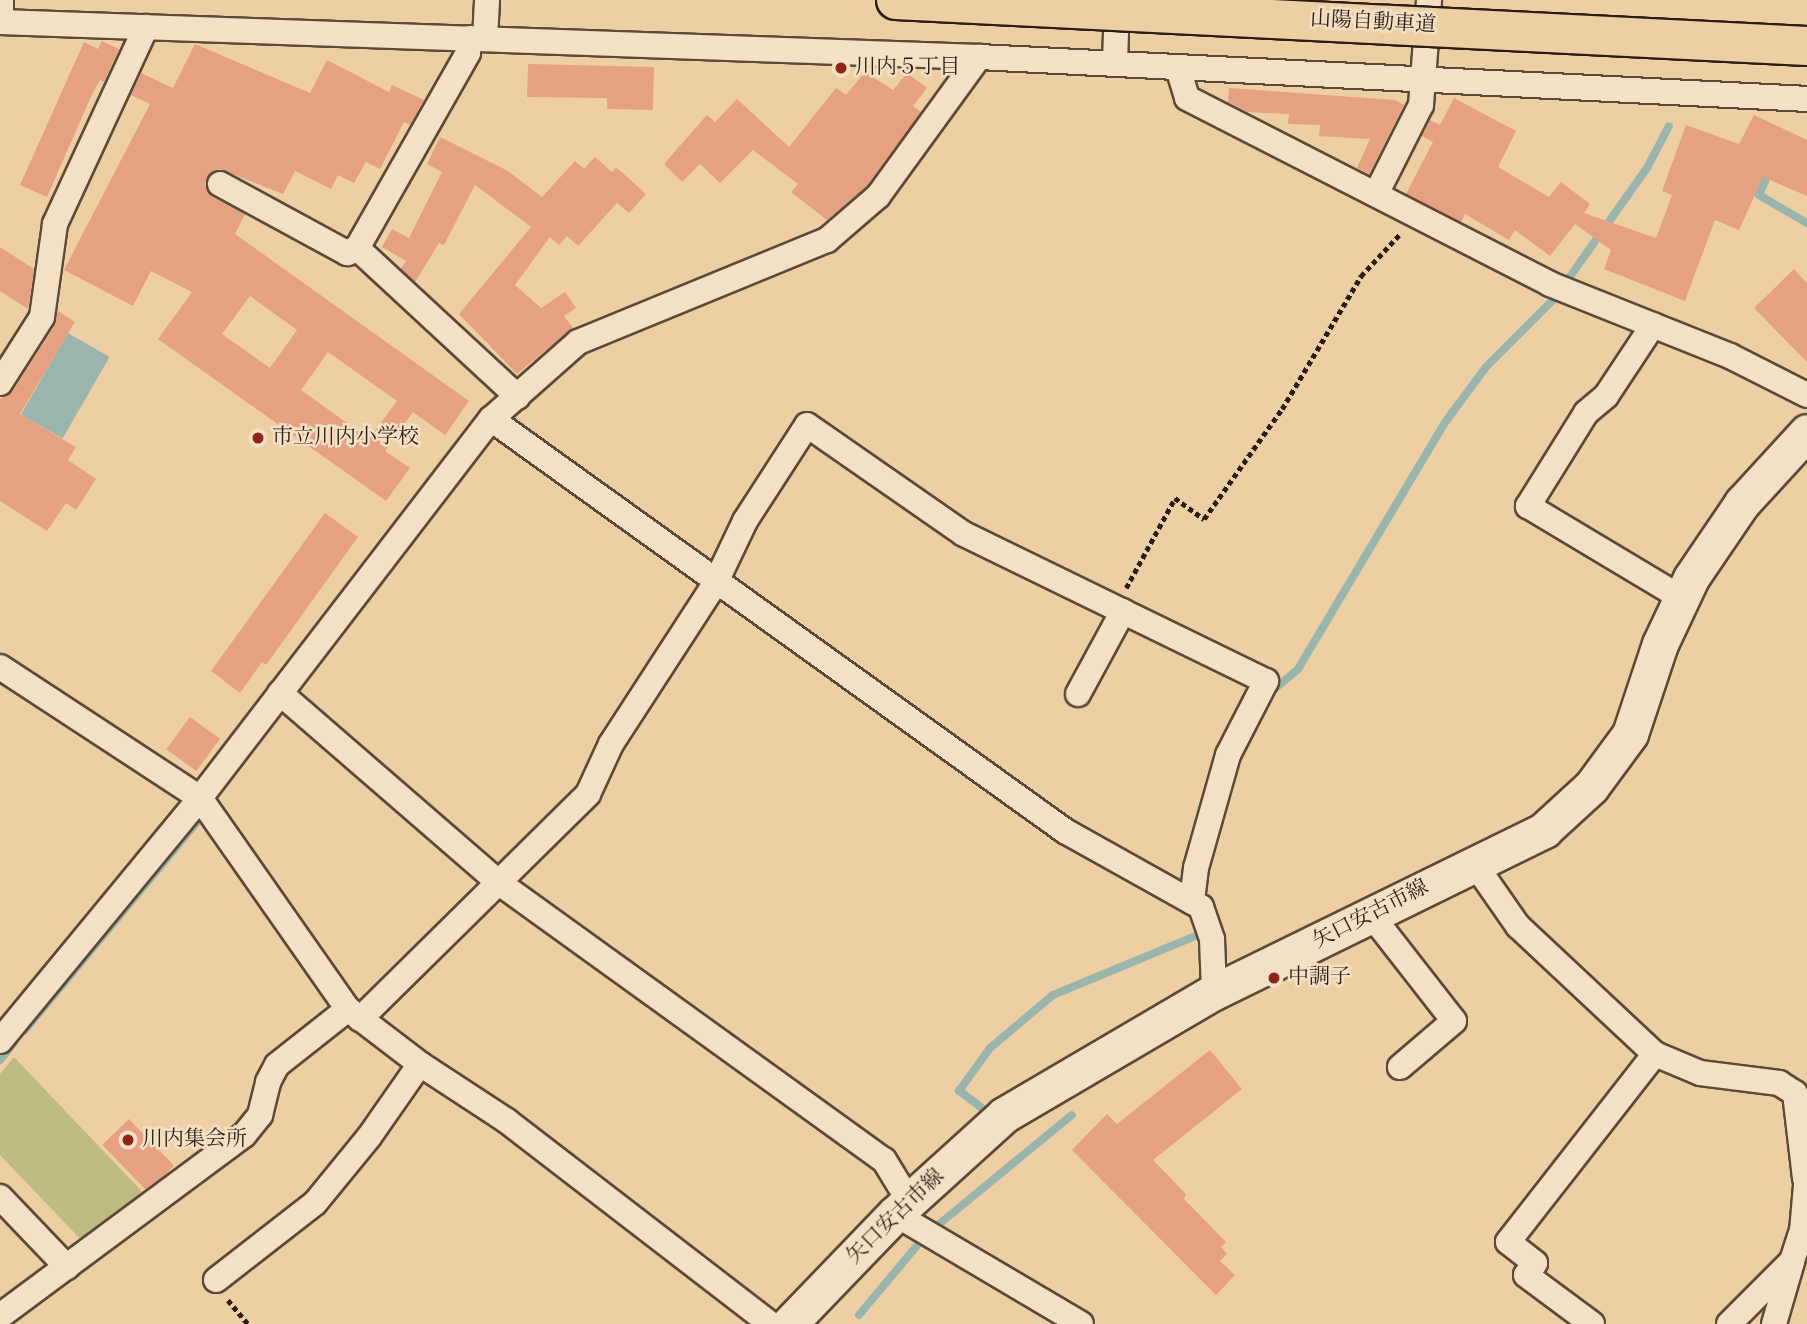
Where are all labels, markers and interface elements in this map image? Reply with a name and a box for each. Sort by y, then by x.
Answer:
street label: 山陽自動車道 [1309,7,1437,39]
place label: 川内５丁目 [855,55,960,81]
marker: 川内５丁目 [833,60,849,76]
place label: 市立川内小学校 [272,425,419,451]
marker: 市立川内小学校 [250,430,266,446]
street label: 矢口安古市線 [1309,875,1433,955]
place label: 中調子 [1288,965,1351,991]
marker: 中調子 [1266,970,1282,986]
place label: 川内集会所 [142,1127,247,1153]
marker: 川内集会所 [120,1132,136,1148]
street label: 矢口安古市線 [842,1164,950,1270]

